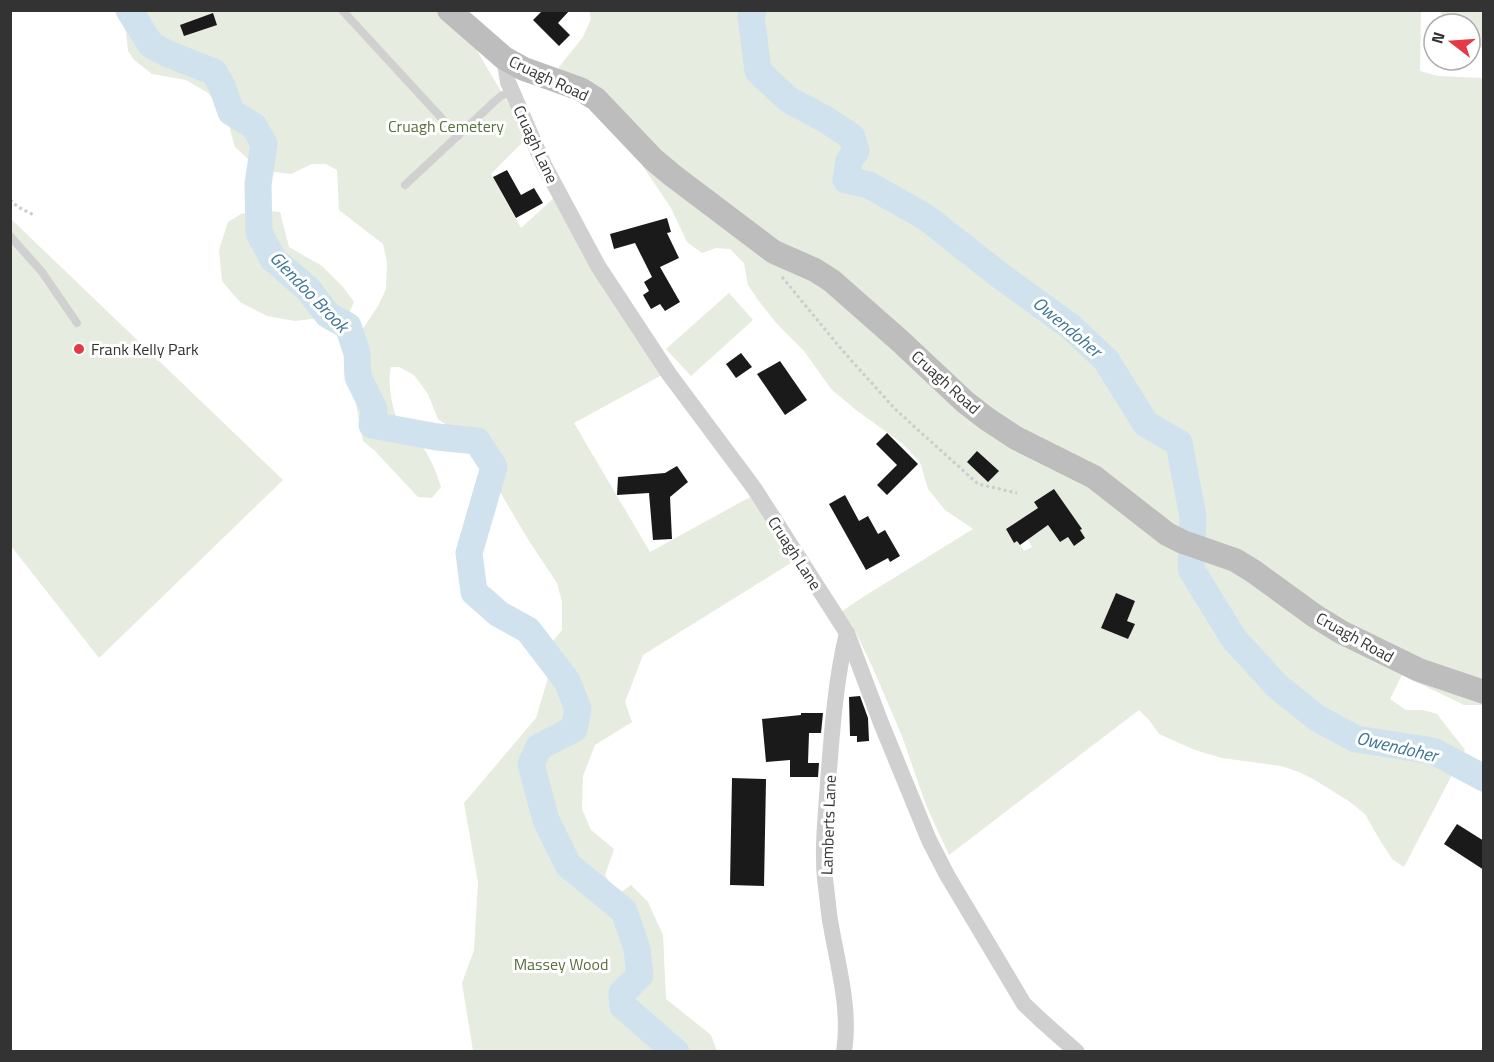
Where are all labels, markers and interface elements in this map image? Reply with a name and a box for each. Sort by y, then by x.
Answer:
north arrow [1422,12,1482,72]
text: N [1425,29,1451,46]
street label: Cruagh Road [505,49,593,107]
street label: Cruagh Lane [508,101,564,187]
park label: Cruagh Cemetery [388,114,504,138]
water label: Glendoo Brook [264,245,357,340]
water label: Owendoher [1027,290,1109,365]
place label: Frank Kelly Park [91,337,199,361]
marker: Frank Kelly Park [72,342,86,356]
street label: Cruagh Road [906,344,986,420]
street label: Cruagh Lane [762,511,828,595]
street label: Cruagh Road [1312,606,1398,668]
water label: Owendoher [1354,724,1443,769]
street label: Lamberts Lane [814,775,842,875]
park label: Massey Wood [514,952,608,976]

